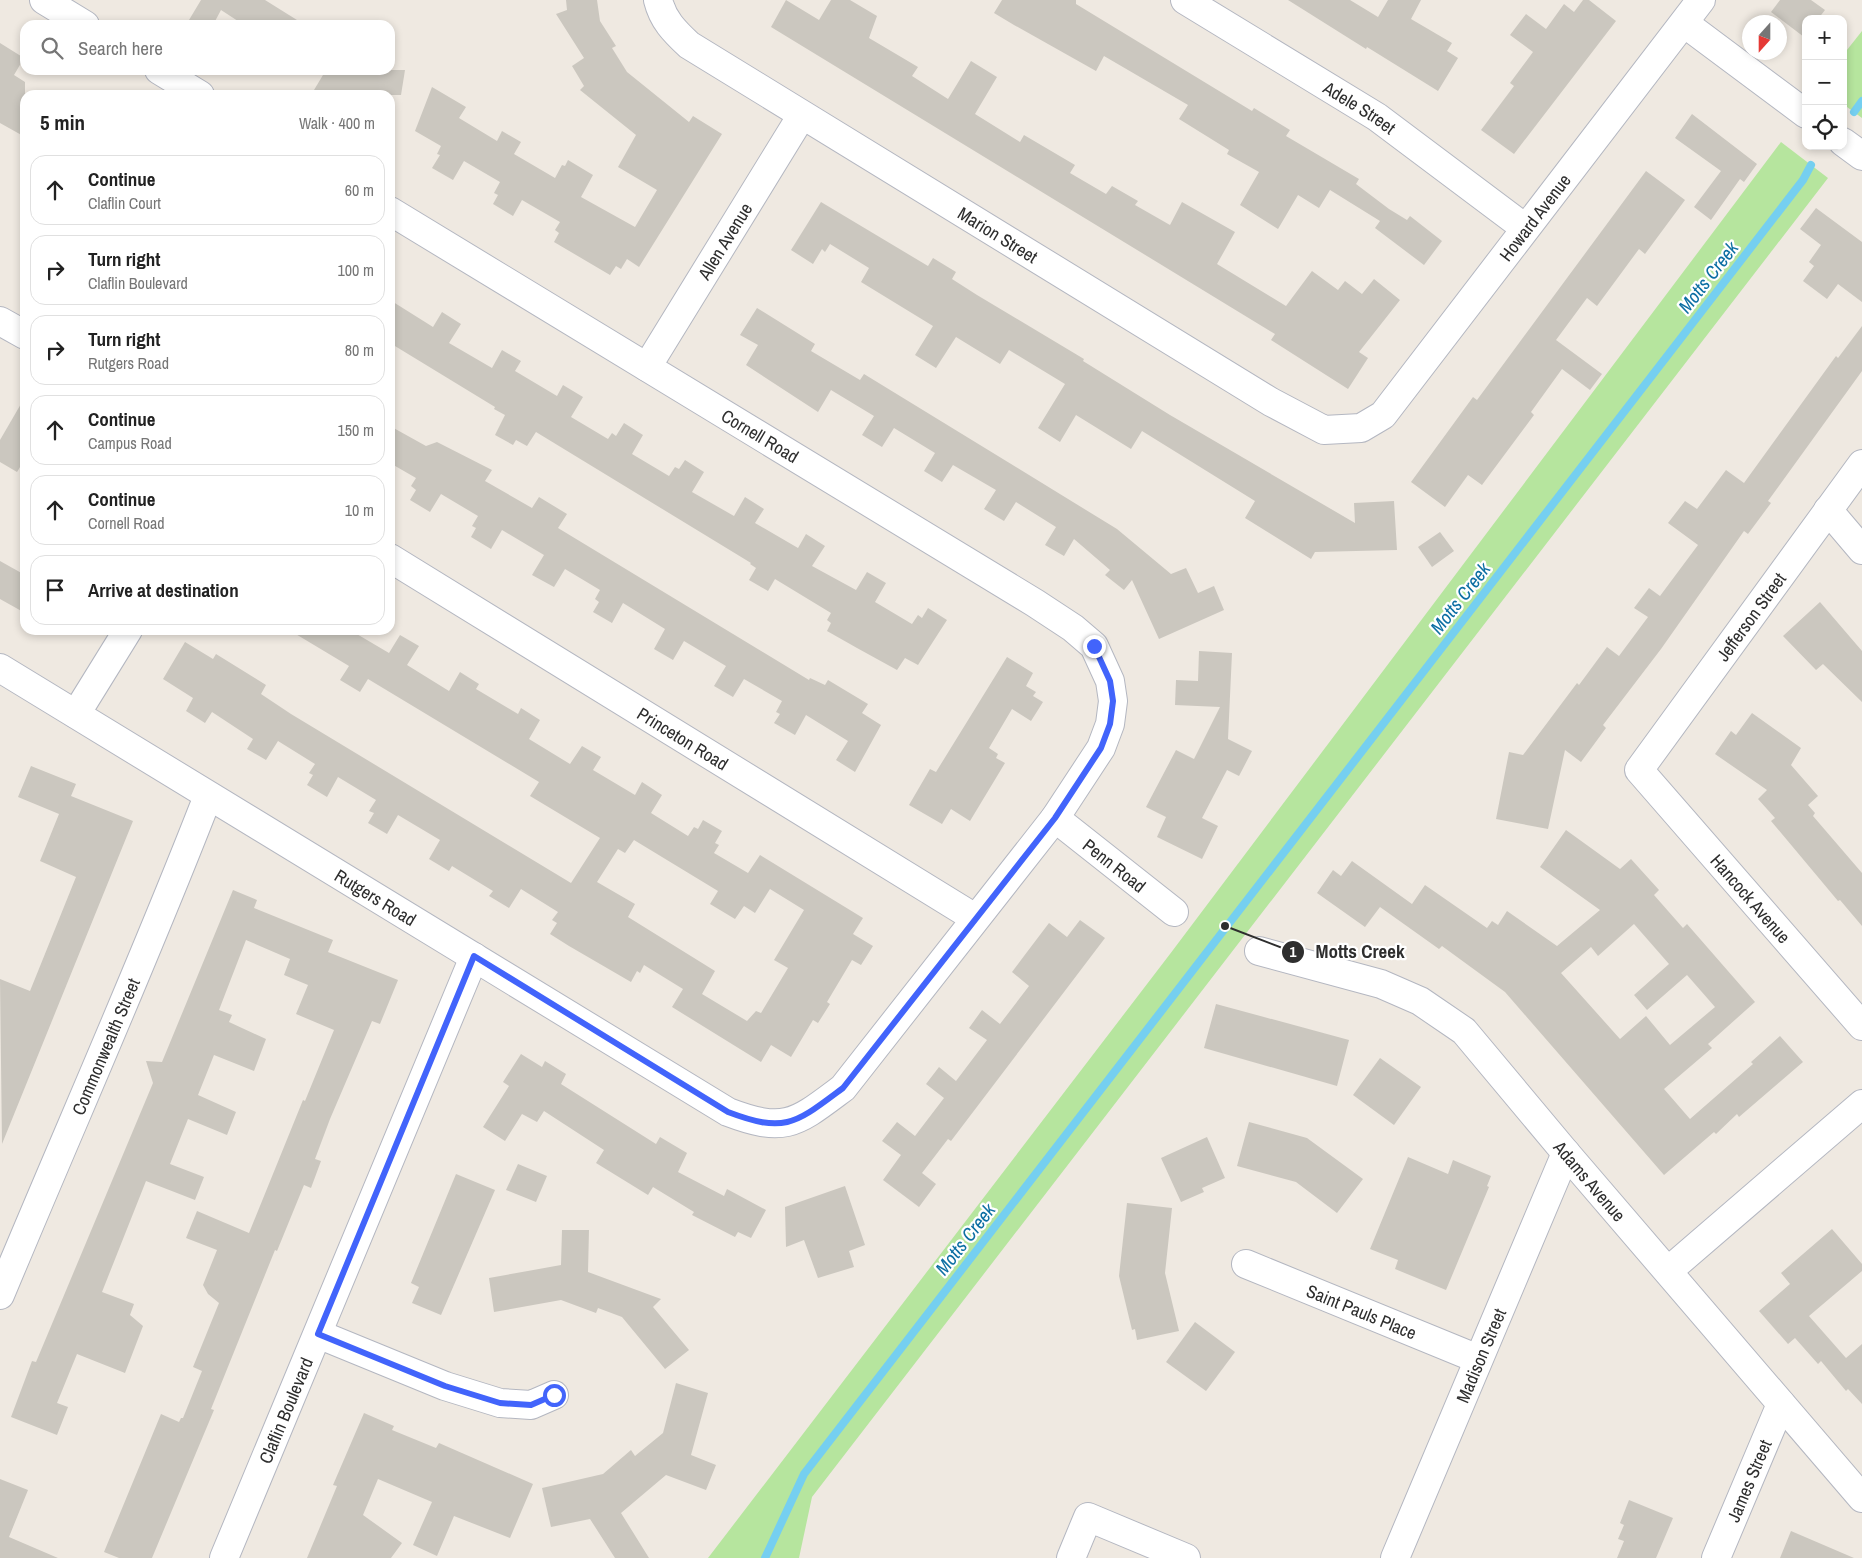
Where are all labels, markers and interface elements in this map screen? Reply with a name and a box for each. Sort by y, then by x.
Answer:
north arrow [1742,15,1787,60]
map controls [1802,15,1847,150]
button: + [1802,15,1847,60]
search box [20,20,395,75]
icon: search [38,34,66,62]
text: Search here [78,35,163,61]
button: − [1802,60,1847,105]
street label: Adele Street [1318,74,1401,139]
button: locate [1802,105,1847,150]
text: 5 min [40,108,85,137]
text: Walk · 400 m [299,112,375,134]
text: Continue [88,166,156,192]
street label: Howard Avenue [1493,168,1576,266]
icon: ahead [41,176,69,204]
text: 60 m [345,179,374,201]
text: Claflin Court [88,192,161,214]
street label: Allen Avenue [691,198,758,285]
street label: Marion Street [953,200,1043,269]
water label: Motts Creek [1672,235,1745,318]
text: Turn right [88,246,160,272]
icon: right [41,256,69,284]
text: 100 m [338,259,374,281]
text: Claflin Boulevard [88,272,188,294]
text: Turn right [88,326,160,352]
icon: right [41,336,69,364]
text: 80 m [345,339,374,361]
text: Rutgers Road [88,352,169,374]
street label: Cornell Road [717,403,803,469]
text: Continue [88,406,156,432]
icon: ahead [41,416,69,444]
text: 150 m [338,419,374,441]
text: Campus Road [88,432,172,454]
text: Continue [88,486,156,512]
icon: ahead [41,496,69,524]
text: 10 m [345,499,374,521]
text: Cornell Road [88,512,165,534]
water label: Motts Creek [1424,556,1497,639]
street label: Jefferson Street [1710,568,1792,666]
icon: arrive [41,576,69,604]
text: Arrive at destination [88,577,239,603]
route end [1083,635,1106,658]
street label: Princeton Road [633,701,733,776]
street label: Penn Road [1078,832,1151,898]
street label: Hancock Avenue [1705,849,1797,948]
street label: Rutgers Road [330,863,421,932]
callout: Motts Creek [1280,935,1415,969]
text: Motts Creek [1315,938,1405,964]
text: 1 [1290,941,1297,962]
street label: Commonwealth Street [65,974,145,1119]
street label: Adams Avenue [1548,1134,1632,1227]
water label: Motts Creek [929,1197,1002,1280]
street label: Saint Pauls Place [1303,1278,1420,1345]
street label: Madison Street [1450,1304,1512,1406]
street label: Claflin Boulevard [252,1354,319,1467]
route start [543,1384,566,1407]
street label: James Street [1720,1436,1777,1526]

